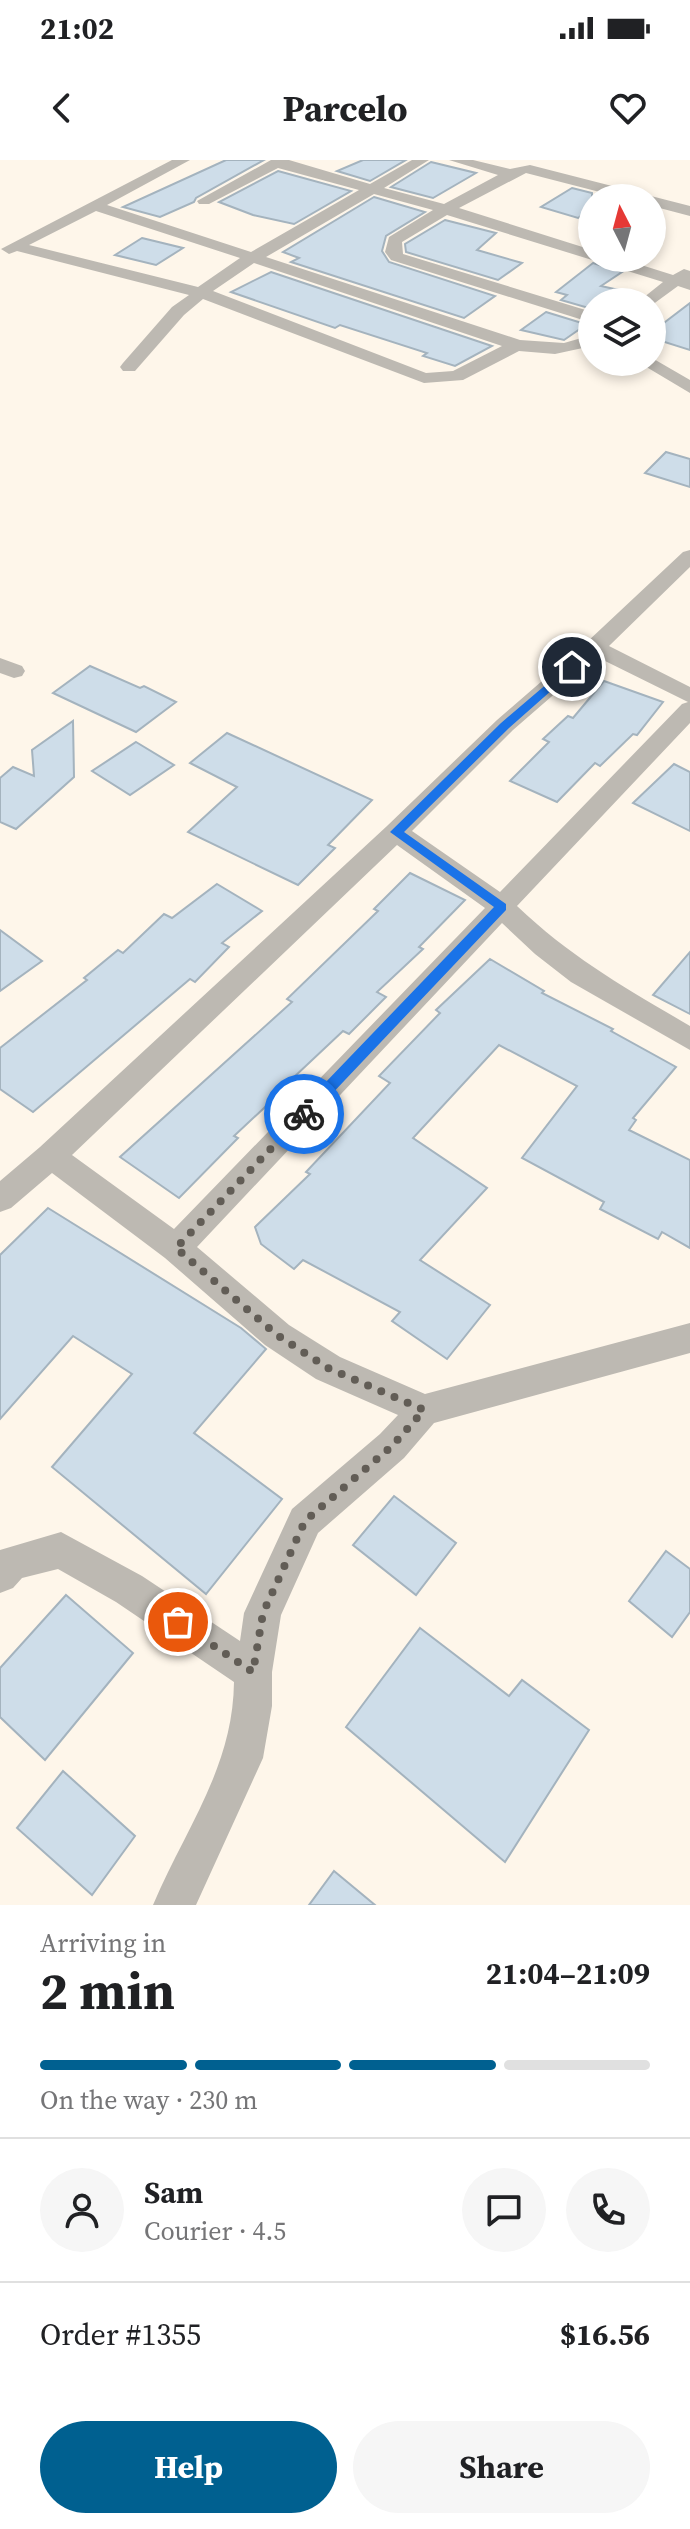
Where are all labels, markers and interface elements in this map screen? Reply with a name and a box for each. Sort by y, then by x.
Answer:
text: 21:02 [40,8,114,49]
text: Parcelo [282,84,408,133]
icon: back [40,86,84,130]
icon: heart [606,86,650,130]
north arrow [578,184,666,272]
map controls [578,184,666,376]
button: layers [578,288,666,376]
pin [538,633,606,701]
icon: home [550,645,594,689]
courier [264,1074,344,1154]
icon: bike [282,1092,326,1136]
pin [144,1588,212,1656]
icon: bag [156,1600,200,1644]
text: Arriving in [40,1925,166,1961]
text: 21:04–21:09 [486,1953,650,1994]
text: 2 min [40,1955,175,2026]
text: On the way · 230 m [40,2082,258,2118]
button: person [40,2168,124,2252]
button: chat [462,2168,546,2252]
button: phone [566,2168,650,2252]
text: Sam [144,2172,203,2213]
text: Courier · 4.5 [144,2213,286,2249]
text: Order #1355 [40,2314,201,2355]
text: $16.56 [560,2314,650,2355]
button: Help [40,2421,337,2513]
button: Share [353,2421,650,2513]

